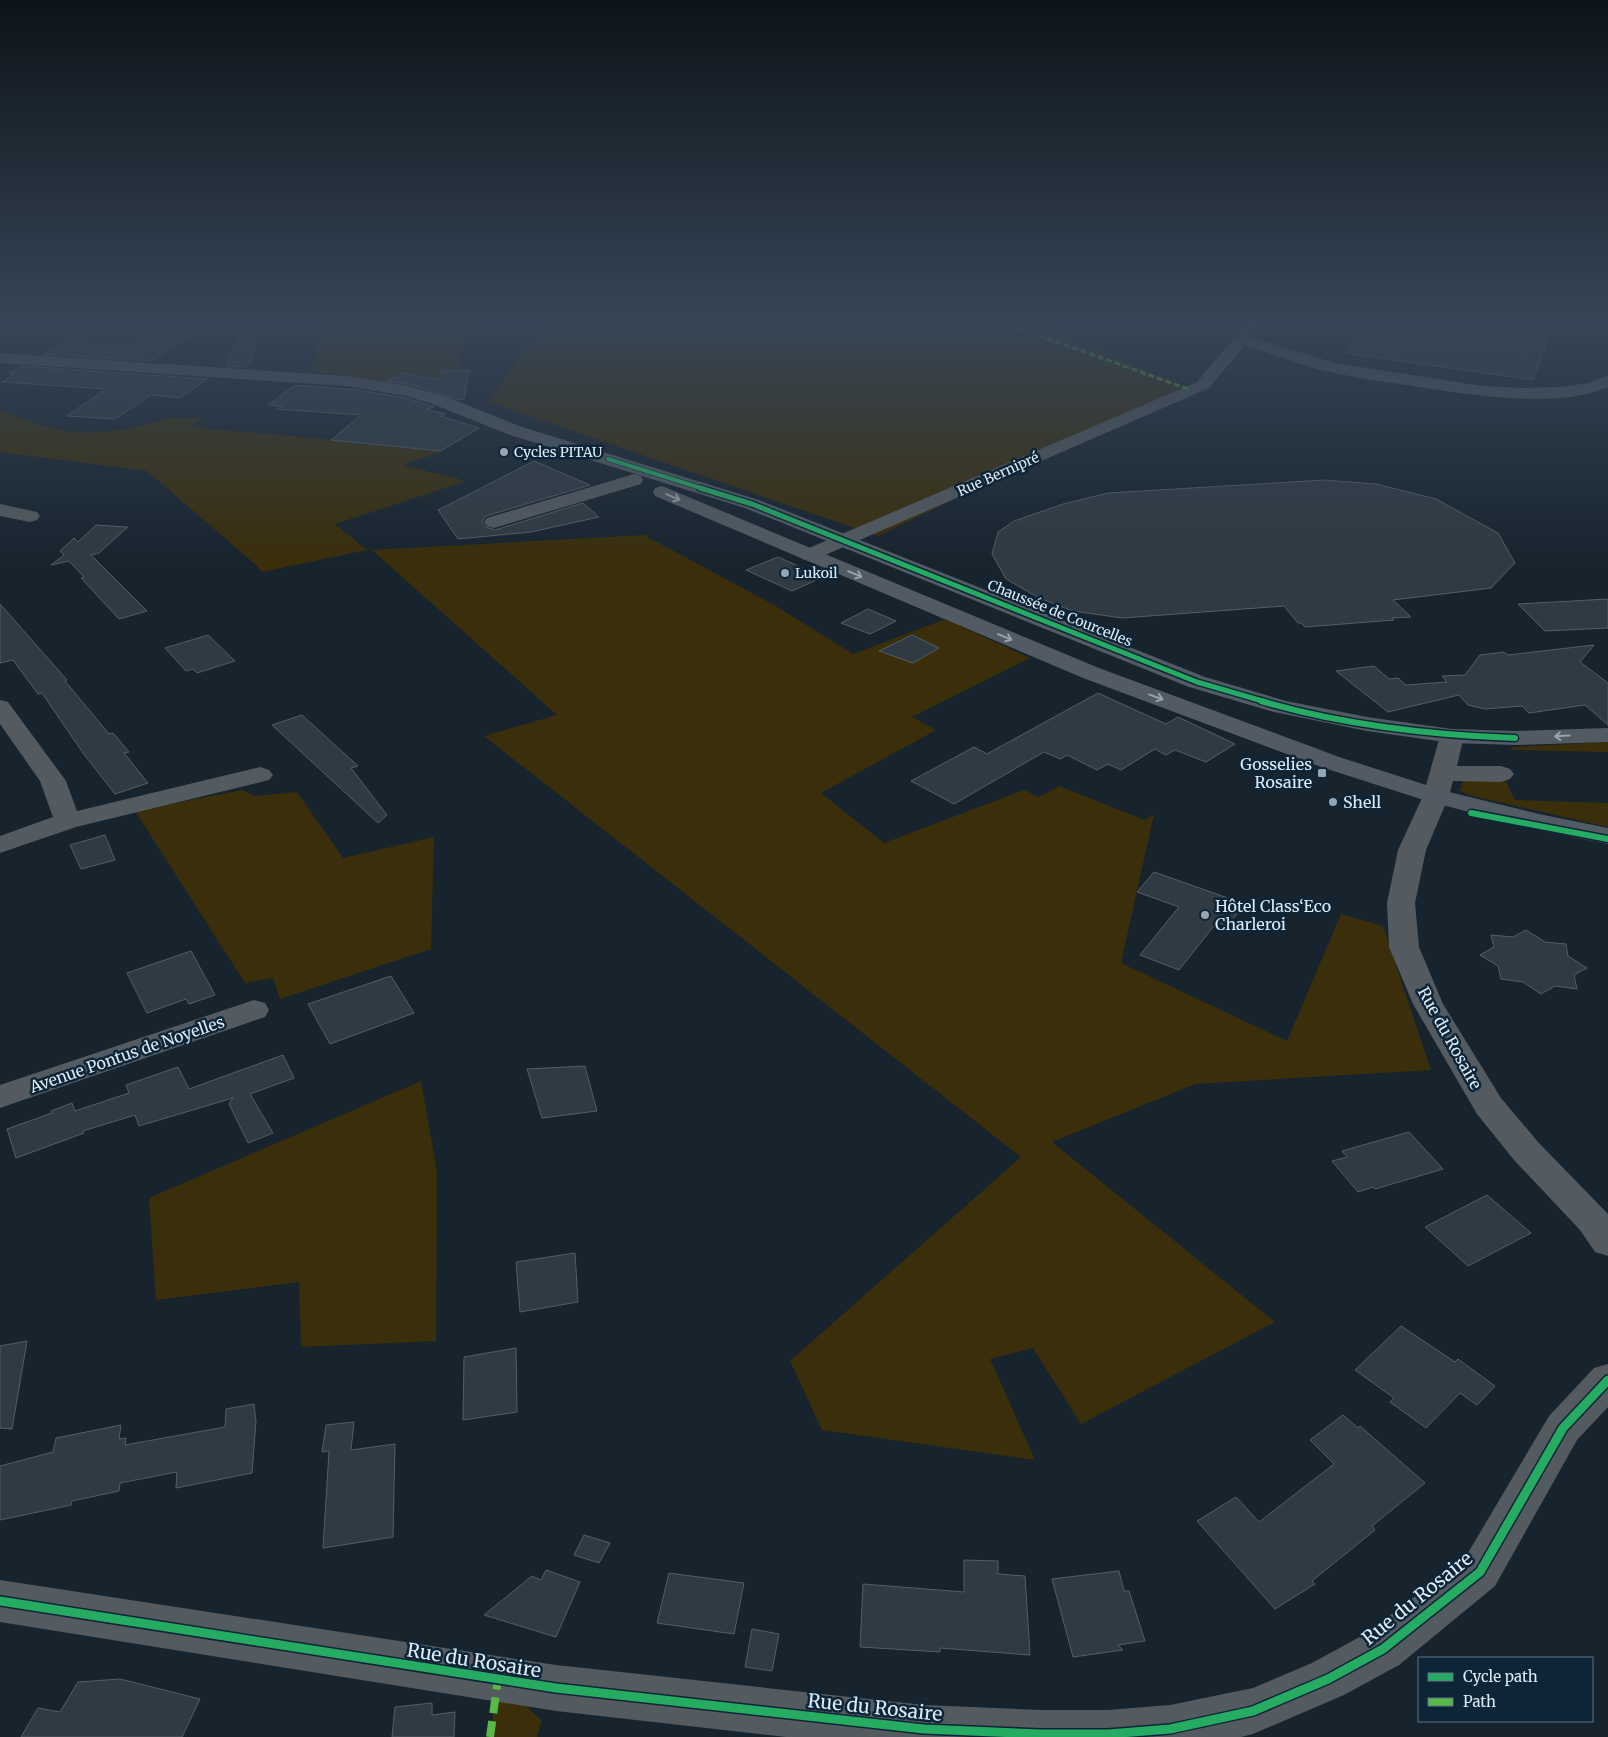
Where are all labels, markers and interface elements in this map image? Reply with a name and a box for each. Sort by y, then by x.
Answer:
place label: Cycles PITAU [514,443,603,461]
marker: Cycles PITAU [498,446,510,458]
street label: Rue Bernipré [954,448,1042,500]
one-way arrow [665,493,680,503]
place label: Lukoil [795,564,838,582]
marker: Lukoil [779,567,791,579]
one-way arrow [847,570,862,579]
street label: Chaussée de Courcelles [985,576,1135,650]
one-way arrow [997,632,1012,642]
one-way arrow [1148,693,1163,702]
one-way arrow [1554,731,1570,740]
place label: Gosselies Rosaire [1240,754,1312,792]
marker: Gosselies Rosaire [1316,767,1328,779]
place label: Shell [1343,792,1381,812]
marker: Shell [1327,796,1339,808]
place label: Hôtel Class‘Eco Charleroi [1215,896,1331,934]
marker: Hôtel Class‘Eco Charleroi [1199,909,1211,921]
street label: Rue du Rosaire [1414,983,1486,1093]
street label: Avenue Pontus de Noyelles [26,1011,227,1097]
street label: Rue du Rosaire [1357,1546,1477,1650]
street label: Rue du Rosaire [405,1638,543,1682]
legend [1418,1657,1593,1722]
text: Cycle path [1463,1667,1538,1686]
street label: Rue du Rosaire [806,1688,944,1726]
text: Path [1463,1692,1496,1711]

